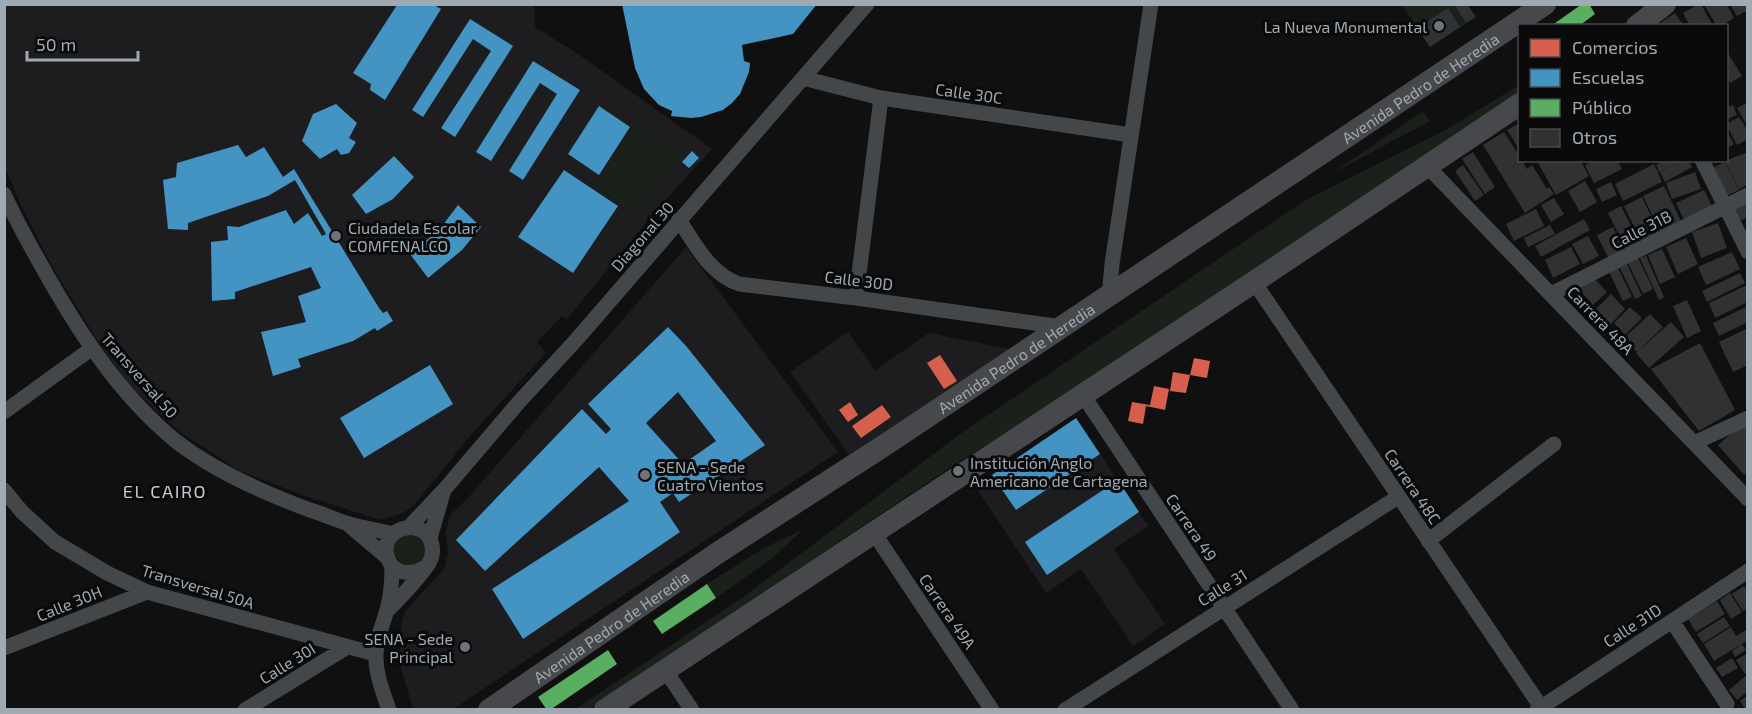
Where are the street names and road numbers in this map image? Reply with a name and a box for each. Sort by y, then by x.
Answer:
street label: Avenida Pedro de Heredia [1338,28,1502,147]
street label: Calle 30C [934,79,1004,107]
street label: Diagonal 30 [607,197,677,275]
street label: Calle 31B [1608,206,1674,252]
street label: Calle 30D [824,266,894,294]
street label: Carrera 48A [1564,282,1638,358]
street label: Avenida Pedro de Heredia [934,298,1098,417]
street label: Transversal 50 [98,328,182,422]
street label: Carrera 48C [1381,445,1445,527]
street label: Carrera 49 [1163,490,1221,564]
street label: Transversal 50A [139,560,257,612]
street label: Calle 31 [1194,564,1250,610]
street label: Avenida Pedro de Heredia [529,566,693,686]
street label: Carrera 49A [916,570,980,652]
street label: Calle 30H [34,581,104,625]
street label: Calle 31D [1599,599,1665,651]
street label: Calle 30I [256,638,318,688]

